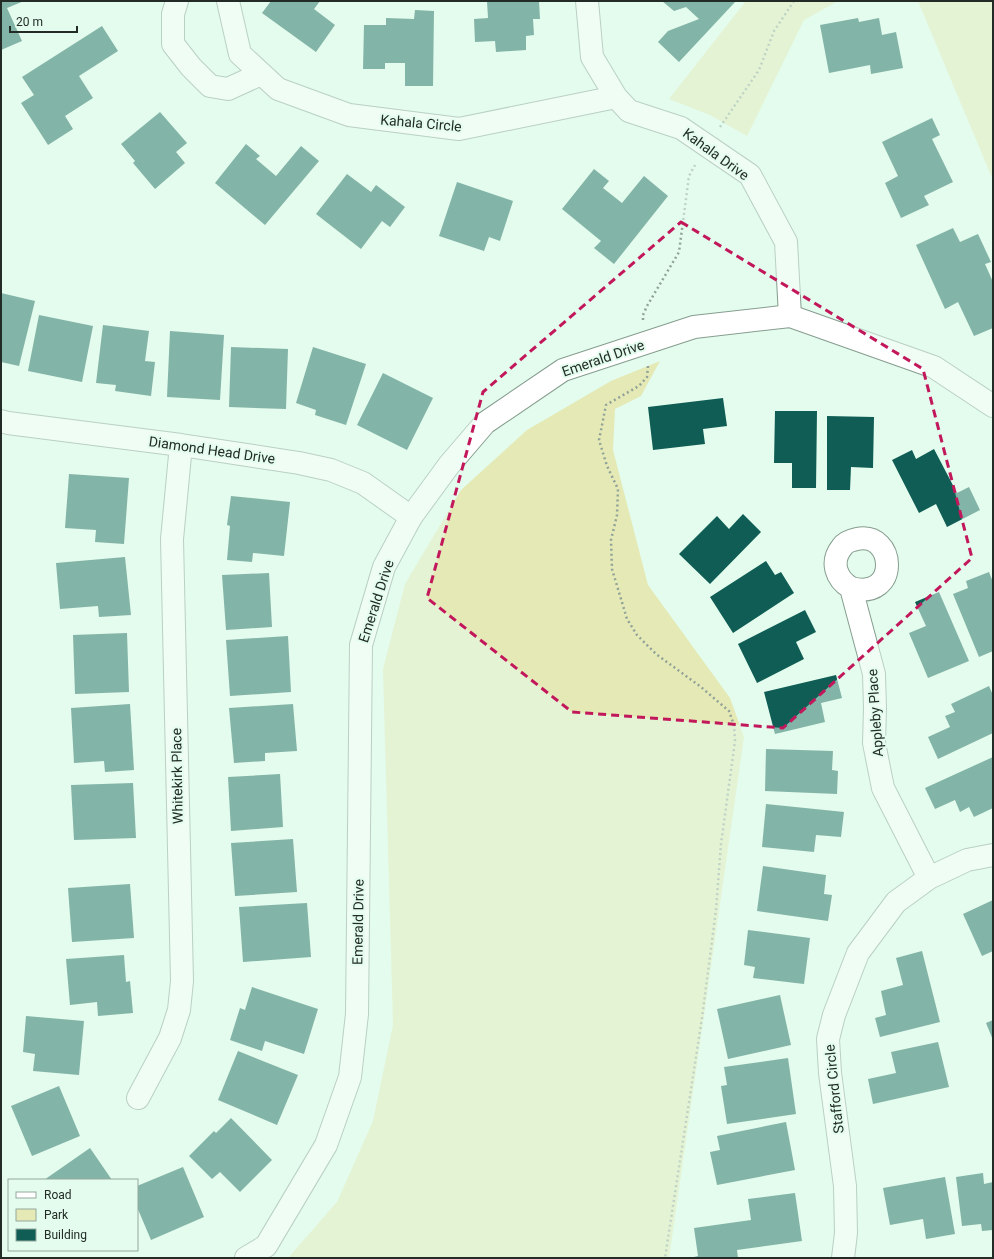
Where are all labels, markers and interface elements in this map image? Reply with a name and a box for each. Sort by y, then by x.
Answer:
scale bar [10,8,77,34]
text: 20 m [16,15,43,29]
street label: Kahala Circle [380,111,462,135]
street label: Kahala Drive [680,125,752,183]
street label: Emerald Drive [560,336,646,380]
street label: Diamond Head Drive [148,433,276,467]
street label: Emerald Drive [355,558,397,644]
street label: Appleby Place [864,668,886,758]
street label: Whitekirk Place [168,728,186,824]
street label: Emerald Drive [349,879,367,965]
street label: Stafford Circle [821,1044,847,1134]
legend [8,1179,138,1251]
text: Road [44,1188,72,1202]
text: Park [44,1208,69,1222]
text: Building [44,1228,87,1242]

